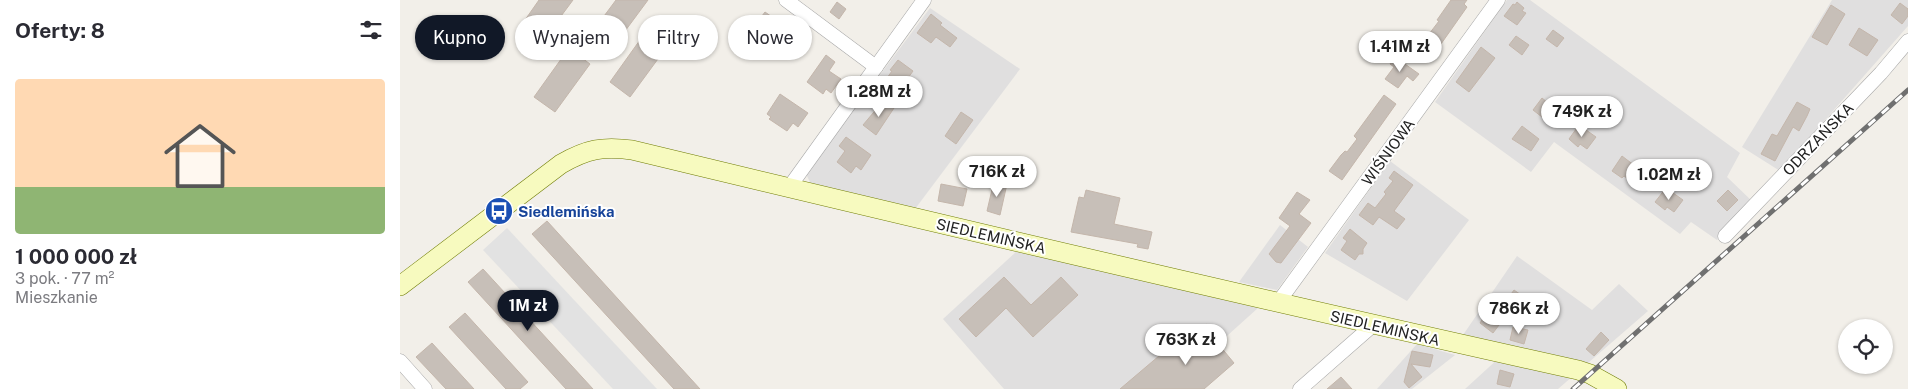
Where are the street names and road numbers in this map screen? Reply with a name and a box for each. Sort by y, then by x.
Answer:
street label: ODRZAŃSKA [1779,99,1857,179]
street label: WIŚNIOWA [1357,115,1418,189]
street label: SIEDLEMIŃSKA [935,215,1048,257]
street label: SIEDLEMIŃSKA [1329,307,1442,349]

